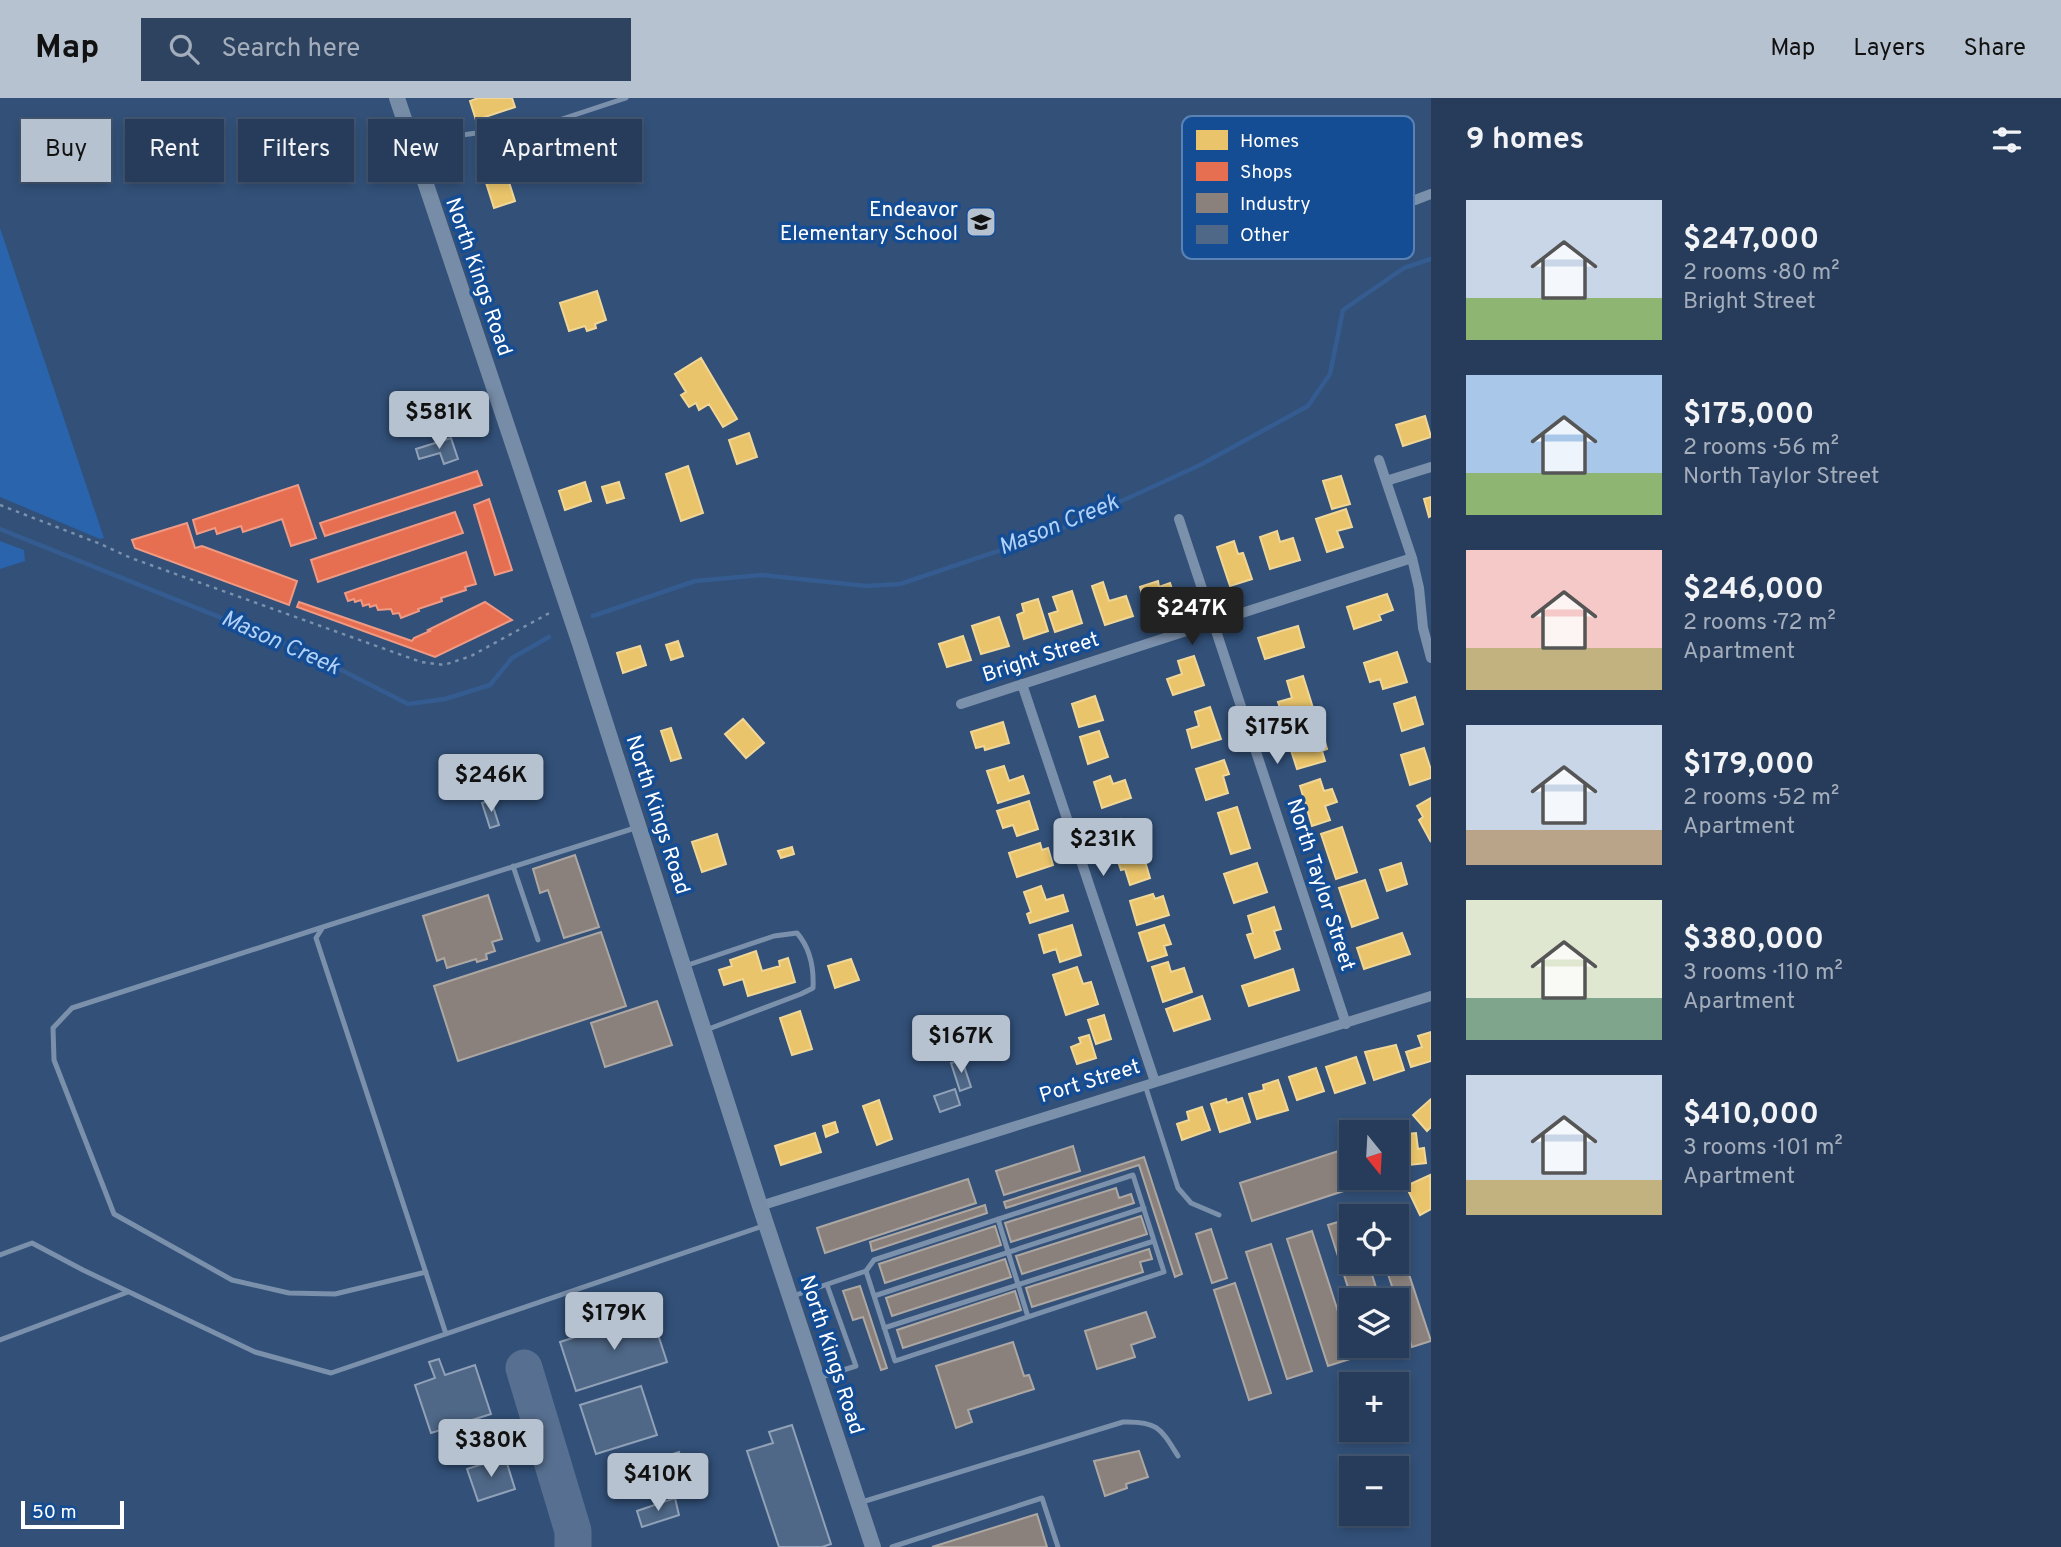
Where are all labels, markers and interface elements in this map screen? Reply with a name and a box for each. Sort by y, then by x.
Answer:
search box [141,18,631,81]
text: Map [35,28,99,70]
icon: search [165,30,203,68]
text: Search here [221,33,360,66]
text: Map [1770,34,1815,64]
text: Layers [1853,34,1925,64]
text: Share [1963,34,2026,64]
legend [1182,116,1414,259]
chip: Buy [21,119,111,182]
chip: Rent [125,119,224,182]
chip: Filters [238,119,354,182]
chip: New [368,119,463,182]
chip: Apartment [477,119,642,182]
icon: filters [1988,121,2026,159]
text: 9 homes [1466,122,1584,159]
text: Homes [1240,130,1299,154]
text: Shops [1240,161,1292,185]
text: Industry [1240,193,1310,217]
street label: North Kings Road [438,194,518,360]
place label: Endeavor Elementary School [780,197,958,248]
school or university icon: Endeavor Elementary School [964,205,998,239]
text: $247,000 [1683,222,1819,259]
text: Other [1240,224,1290,248]
icon: home [1522,228,1606,312]
text: 2 rooms · 80 m² [1683,259,1840,288]
text: Bright Street [1683,288,1816,317]
pin: $581K [390,392,488,451]
text: $175,000 [1683,397,1814,434]
text: $581K [405,399,473,428]
icon: home [1522,403,1606,487]
text: 2 rooms · 56 m² [1683,434,1839,463]
text: North Taylor Street [1683,463,1880,492]
water label: Mason Creek [995,489,1124,563]
text: $246,000 [1683,572,1824,609]
icon: home [1522,578,1606,662]
pin: $247K [1143,588,1241,647]
text: $247K [1156,595,1228,624]
water label: Mason Creek [216,605,344,683]
text: 2 rooms · 72 m² [1683,609,1836,638]
street label: Bright Street [979,626,1103,690]
text: Apartment [1683,638,1795,667]
pin: $175K [1228,706,1326,766]
text: $175K [1244,714,1310,743]
street label: North Kings Road [619,732,695,898]
text: $179,000 [1683,747,1814,784]
icon: home [1522,753,1606,837]
pin: $246K [442,754,540,814]
text: $246K [454,762,528,791]
text: 2 rooms · 52 m² [1683,784,1839,813]
street label: North Taylor Street [1279,795,1361,975]
text: Apartment [1683,813,1795,842]
pin: $231K [1054,818,1152,878]
text: $231K [1069,826,1137,855]
text: $380,000 [1683,922,1824,959]
icon: home [1522,928,1606,1012]
text: 3 rooms · 110 m² [1683,959,1843,988]
text: Apartment [1683,988,1795,1017]
pin: $167K [912,1016,1010,1075]
text: $167K [928,1023,994,1052]
street label: Port Street [1036,1054,1144,1110]
text: $410,000 [1683,1097,1819,1134]
icon: home [1522,1103,1606,1187]
north arrow [1339,1120,1409,1190]
map controls [1339,1120,1409,1526]
text: 3 rooms · 101 m² [1683,1134,1843,1163]
text: Apartment [1683,1163,1795,1192]
button: locate [1339,1204,1409,1274]
street label: North Kings Road [793,1272,869,1438]
button: layers [1339,1288,1409,1358]
pin: $179K [565,1292,663,1352]
text: $179K [581,1300,647,1329]
button: + [1339,1372,1409,1442]
pin: $380K [442,1420,540,1479]
text: $380K [454,1427,528,1456]
pin: $410K [609,1454,707,1513]
button: − [1339,1456,1409,1526]
text: $410K [623,1461,693,1490]
scale bar [21,1498,124,1530]
text: 50 m [32,1501,77,1525]

